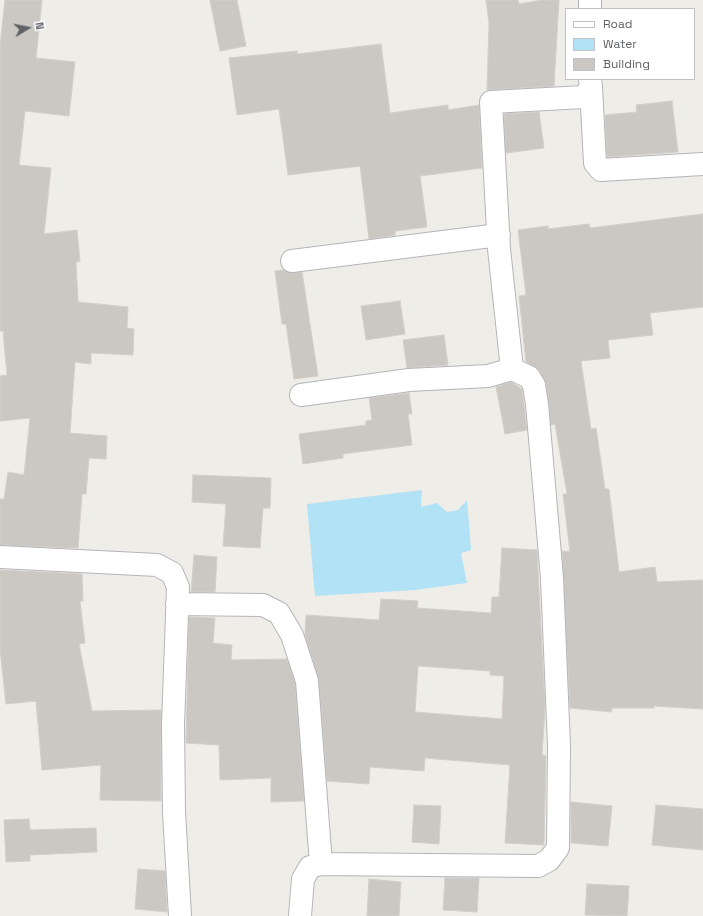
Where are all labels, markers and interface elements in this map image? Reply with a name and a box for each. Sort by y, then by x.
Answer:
north arrow [8,8,48,48]
legend [565,8,695,80]
text: Road [603,16,632,32]
text: N [32,21,47,31]
text: Water [603,36,637,52]
text: Building [603,56,650,72]

